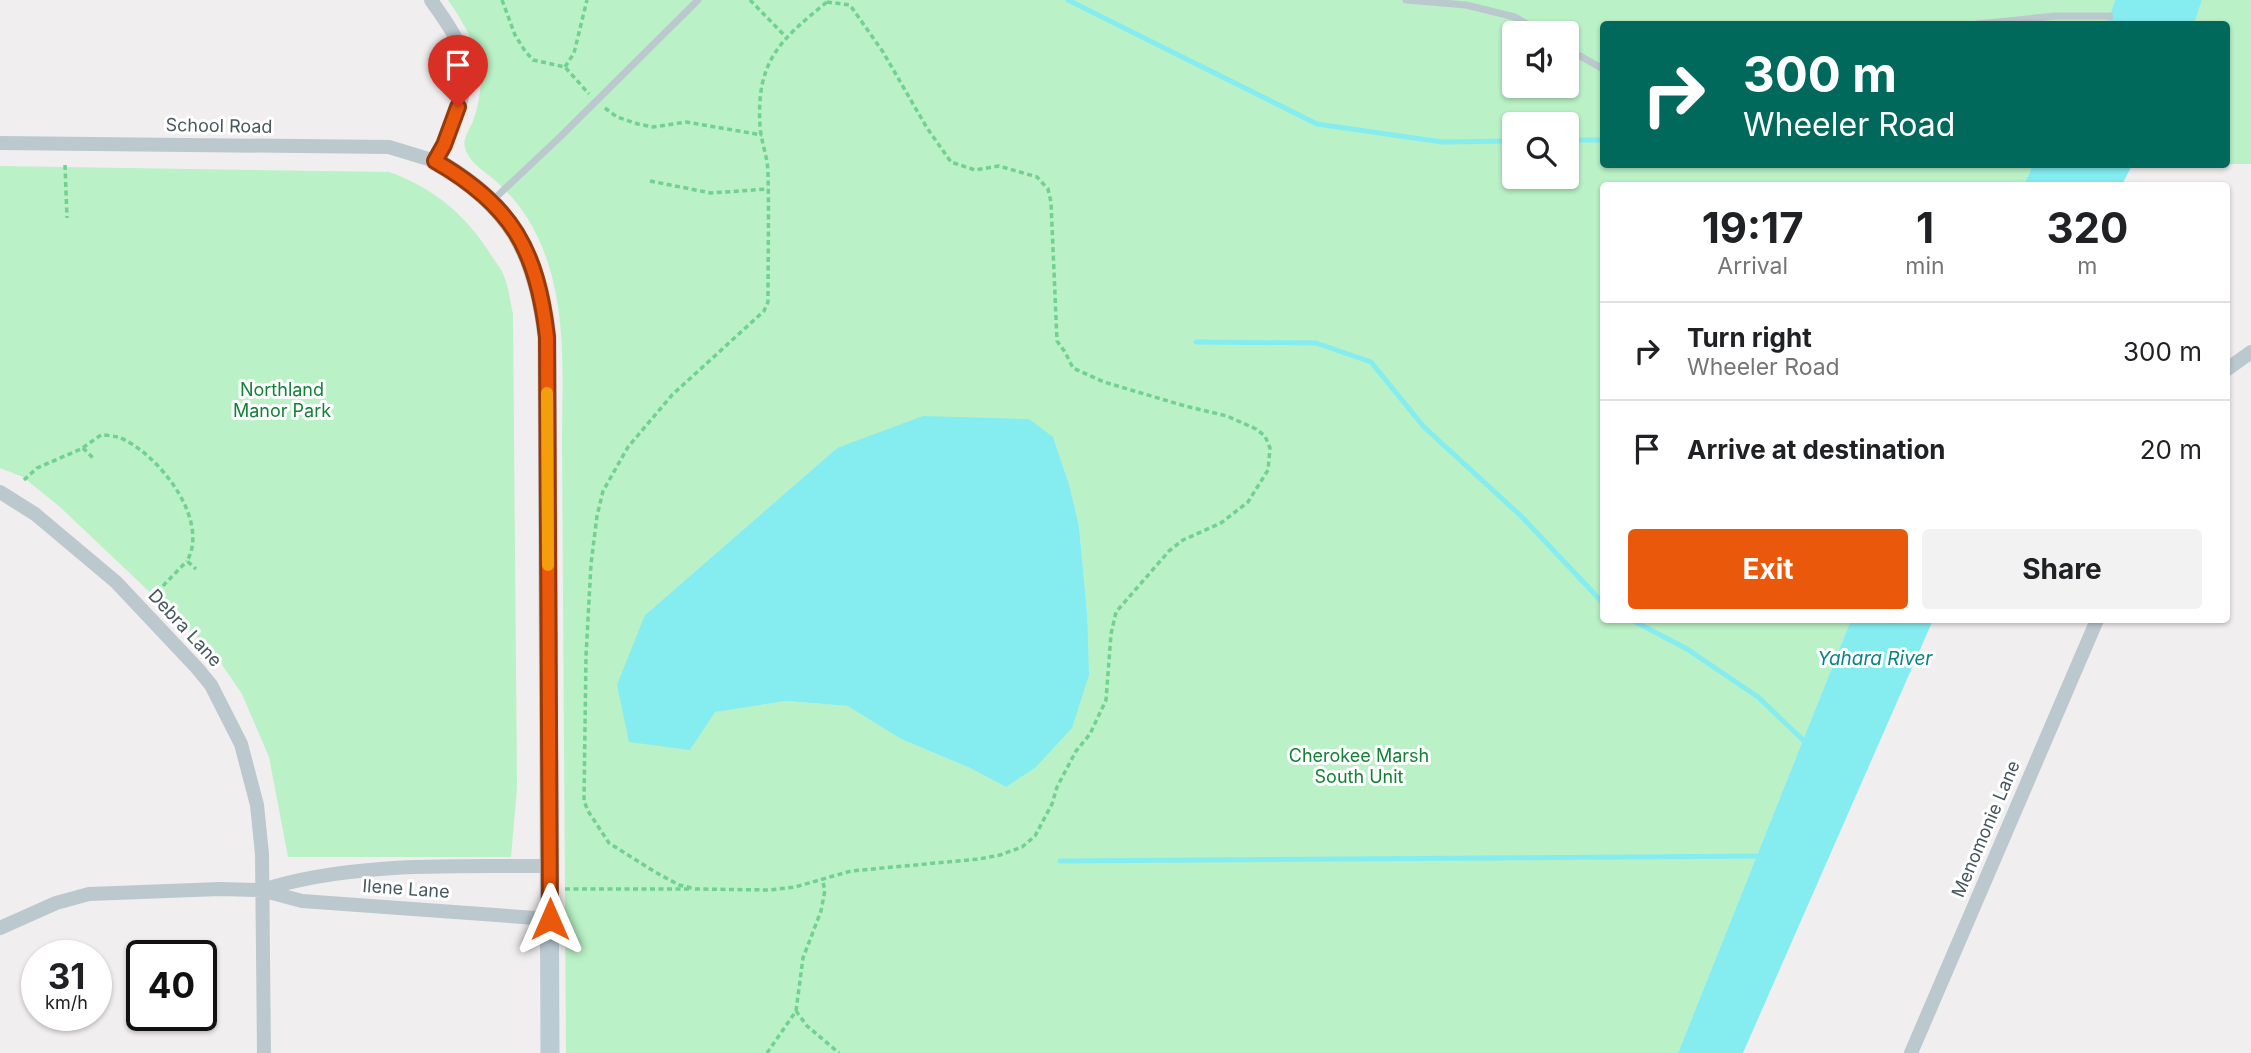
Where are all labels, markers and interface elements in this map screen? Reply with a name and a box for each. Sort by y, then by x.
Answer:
map controls [1502,21,1579,189]
button: sound [1502,21,1579,98]
pin [428,35,488,107]
text: 300 m [1743,45,1897,104]
icon: arrive [439,46,477,84]
icon: right [1628,49,1719,140]
text: Wheeler Road [1743,105,1955,144]
button: search [1502,112,1579,189]
street label: School Road [165,114,273,137]
text: 19:17 [1702,202,1804,253]
text: 1 [1916,202,1934,253]
text: 320 [2046,202,2128,253]
text: Arrival [1717,252,1788,280]
text: min [1905,252,1945,280]
text: m [2077,252,2097,280]
text: Turn right [1687,322,1812,353]
icon: right [1628,332,1666,370]
text: 300 m [2123,336,2202,367]
text: Wheeler Road [1687,353,1840,381]
park label: Northland Manor Park [233,379,331,421]
icon: arrive [1628,430,1666,468]
text: Arrive at destination [1687,434,1946,465]
text: 20 m [2140,434,2202,465]
button: Exit [1628,529,1908,609]
button: Share [1922,529,2202,609]
street label: Debra Lane [144,585,226,671]
water label: Yahara River [1817,647,1933,670]
park label: Cherokee Marsh South Unit [1289,745,1429,787]
street label: Menomonie Lane [1947,757,2024,900]
street label: Ilene Lane [362,875,450,902]
position arrow [513,882,587,956]
speed limit sign: 40 [126,940,217,1031]
text: 31 [48,955,85,997]
text: km/h [45,992,88,1013]

